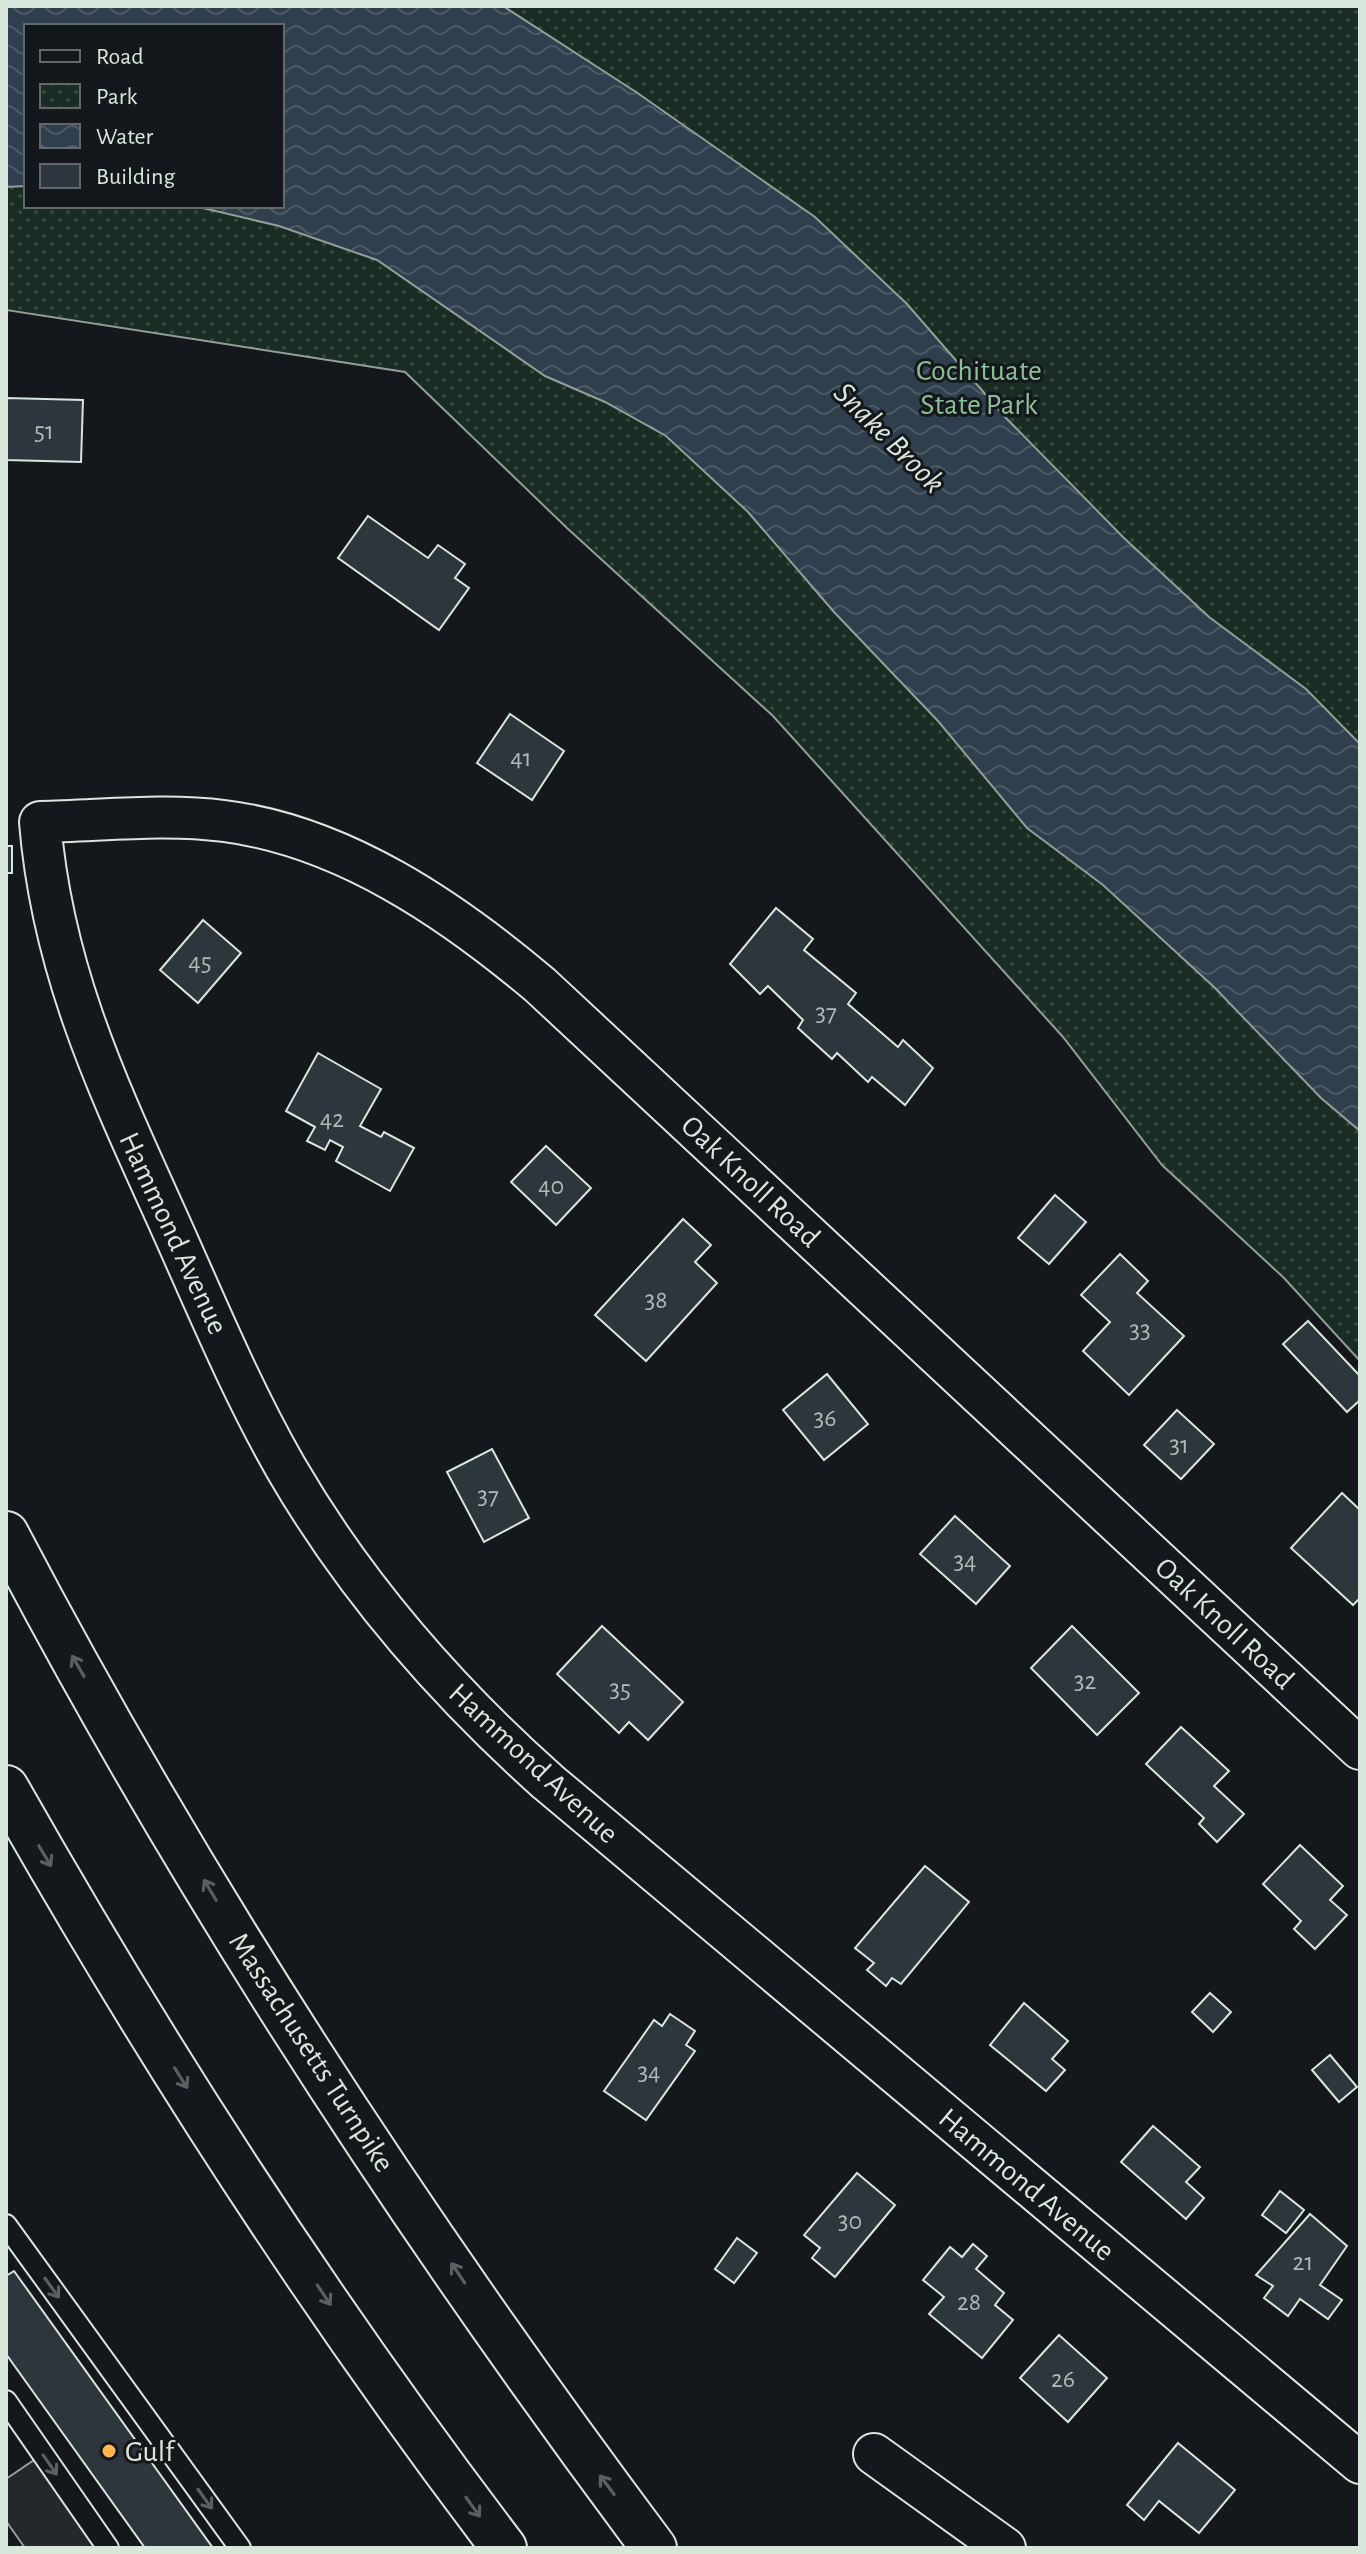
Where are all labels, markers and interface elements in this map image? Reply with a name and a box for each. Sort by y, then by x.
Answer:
legend [24,24,284,208]
text: Road [96,45,144,69]
text: Park [96,85,137,109]
text: Water [96,125,154,149]
text: Building [96,165,175,189]
park label: Cochituate State Park [916,356,1042,420]
water label: Snake Brook [828,376,951,499]
house number: 51 [34,418,54,444]
house number: 41 [510,745,532,771]
house number: 45 [188,949,212,975]
house number: 37 [815,1000,837,1026]
house number: 42 [320,1106,344,1132]
street label: Oak Knoll Road [675,1110,825,1253]
street label: Hammond Avenue [113,1128,233,1339]
house number: 40 [538,1173,564,1199]
house number: 38 [644,1287,668,1313]
house number: 33 [1129,1317,1151,1343]
house number: 36 [814,1405,836,1431]
house number: 31 [1169,1432,1189,1458]
house number: 37 [477,1483,499,1509]
house number: 34 [953,1548,977,1574]
street label: Oak Knoll Road [1149,1552,1299,1695]
one-way arrow [70,1655,86,1678]
house number: 32 [1074,1668,1096,1694]
house number: 35 [609,1676,631,1702]
street label: Hammond Avenue [443,1678,624,1849]
one-way arrow [37,1844,53,1867]
one-way arrow [201,1879,217,1902]
street label: Massachusetts Turnpike [223,1928,399,2177]
house number: 34 [637,2059,661,2085]
one-way arrow [173,2066,189,2089]
street label: Hammond Avenue [933,2103,1120,2267]
house number: 30 [838,2208,862,2234]
house number: 21 [1293,2249,1313,2275]
one-way arrow [449,2262,466,2284]
one-way arrow [44,2277,60,2299]
one-way arrow [316,2283,332,2305]
house number: 28 [957,2289,981,2315]
house number: 26 [1051,2366,1075,2392]
place label: Gulf [125,2437,176,2467]
marker: Gulf [100,2442,118,2460]
one-way arrow [42,2454,58,2476]
one-way arrow [599,2475,615,2497]
one-way arrow [196,2488,213,2509]
one-way arrow [465,2496,481,2518]

